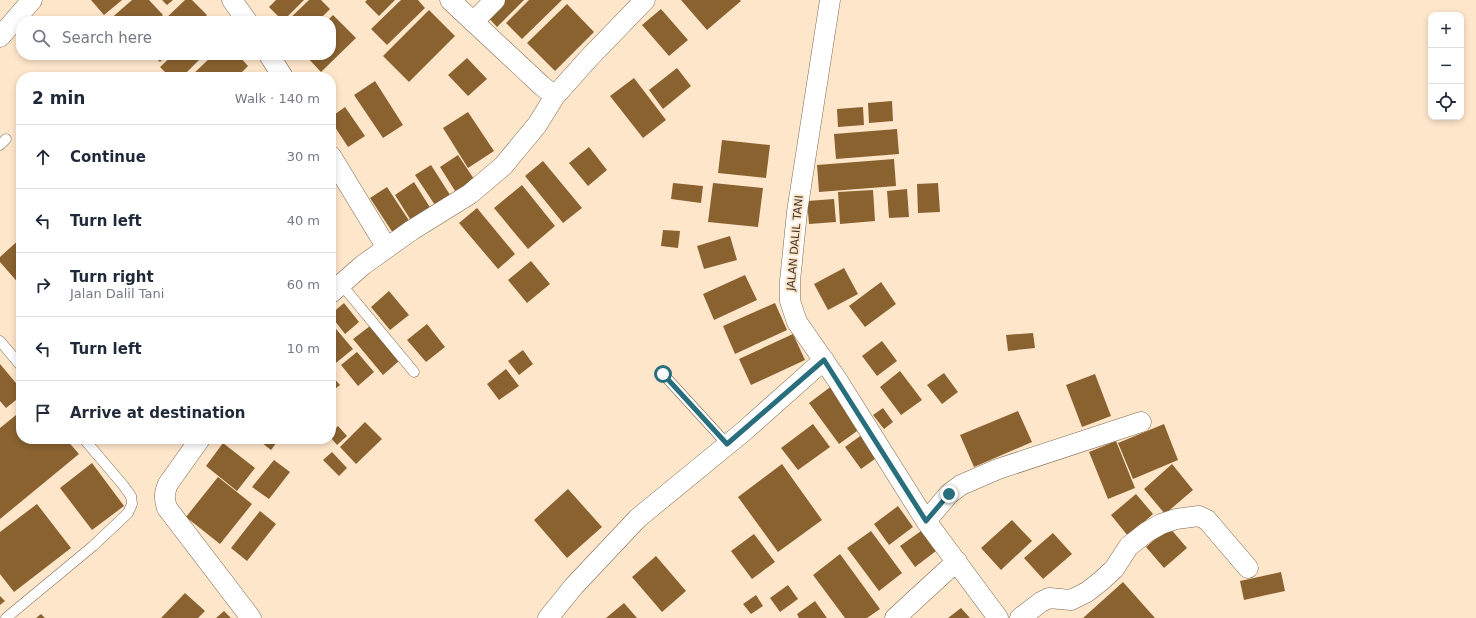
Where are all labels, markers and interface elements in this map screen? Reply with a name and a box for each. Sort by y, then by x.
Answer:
map controls [1428,12,1464,120]
button: + [1428,12,1464,48]
search box [16,16,336,60]
icon: search [30,27,52,49]
text: Search here [62,29,152,47]
button: − [1428,48,1464,84]
button: locate [1428,84,1464,120]
text: 2 min [32,88,85,108]
text: Walk · 140 m [235,91,320,106]
icon: ahead [32,146,54,168]
text: Continue [70,148,146,166]
text: 30 m [287,149,320,164]
street label: JALAN DALIL TANI [784,195,806,292]
icon: left [32,210,54,232]
text: Turn left [70,212,142,230]
text: 40 m [287,213,320,228]
text: Turn right [70,268,154,286]
icon: right [32,274,54,296]
text: 60 m [287,277,320,292]
text: Jalan Dalil Tani [70,286,164,301]
icon: left [32,338,54,360]
text: Turn left [70,340,142,358]
text: 10 m [287,341,320,356]
route start [654,365,672,383]
icon: arrive [32,402,54,424]
text: Arrive at destination [70,404,245,422]
route end [940,485,958,503]

